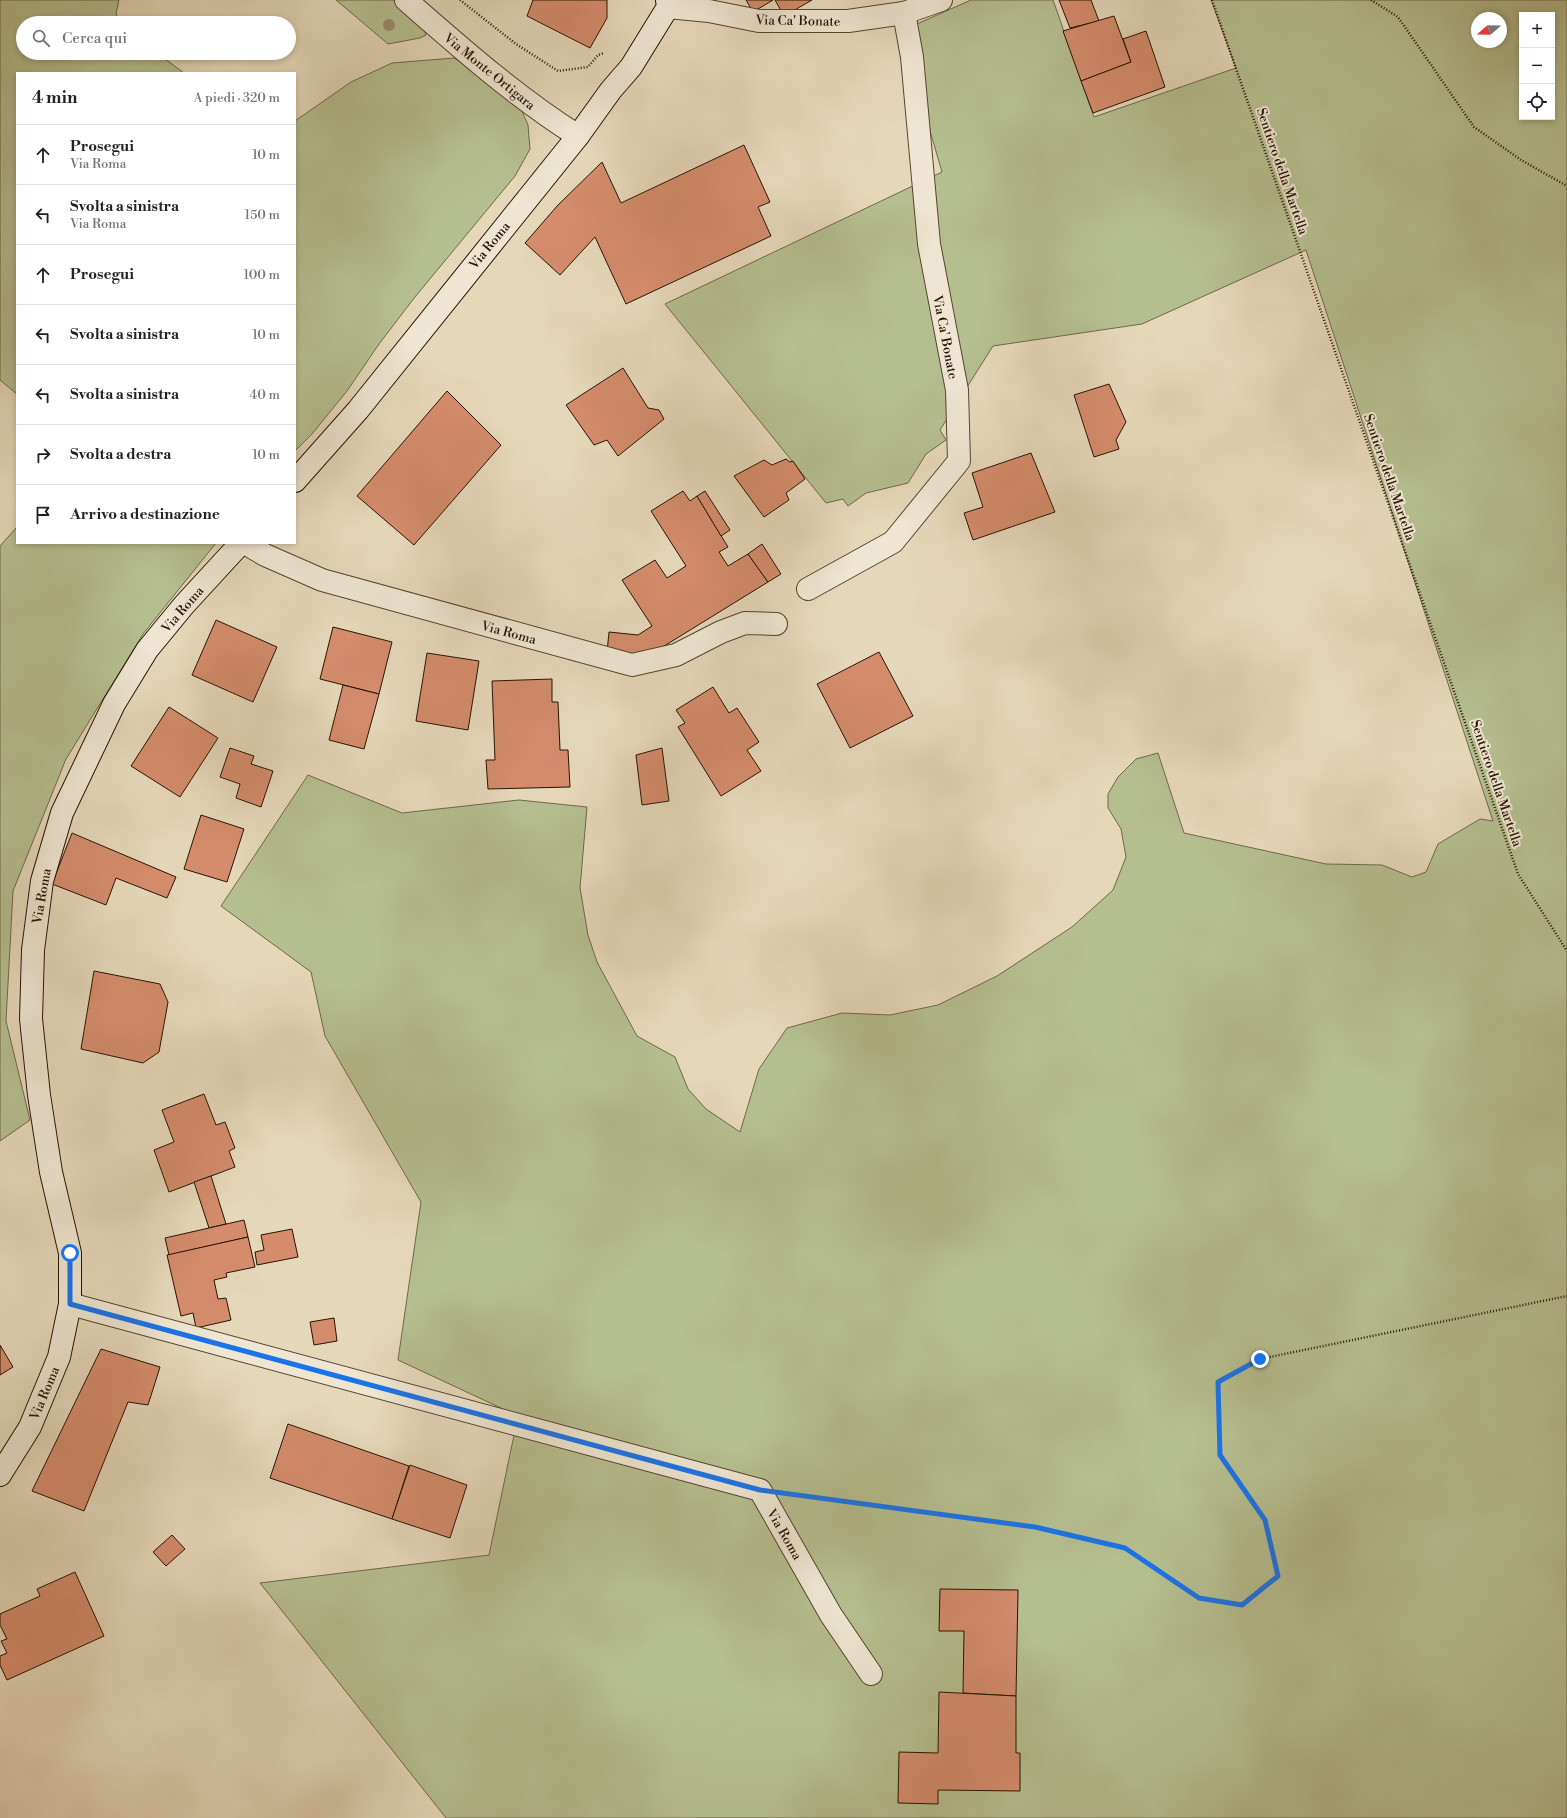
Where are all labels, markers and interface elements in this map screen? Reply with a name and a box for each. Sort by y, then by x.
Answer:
street label: Via Ca' Bonate [754,12,841,30]
north arrow [1471,12,1507,48]
map controls [1519,12,1555,120]
button: + [1519,12,1555,48]
search box [16,16,296,60]
icon: search [30,27,52,49]
text: Cerca qui [62,29,127,48]
street label: Via Monte Ortigara [440,29,539,114]
button: − [1519,48,1555,84]
button: locate [1519,84,1555,120]
text: 4 min [32,87,77,109]
text: A piedi · 320 m [194,90,280,106]
street label: Sentiero della Martella [1253,106,1311,237]
text: Prosegui [70,137,134,156]
icon: ahead [32,144,54,166]
text: 10 m [252,147,280,163]
text: Via Roma [70,156,126,172]
text: Svolta a sinistra [70,197,179,216]
icon: left [32,204,54,226]
text: 150 m [245,207,280,223]
text: Via Roma [70,216,126,232]
street label: Via Roma [465,218,514,273]
icon: ahead [32,264,54,286]
text: Prosegui [70,265,134,284]
text: 100 m [244,267,280,283]
street label: Via Ca' Bonate [929,293,961,381]
icon: left [32,324,54,346]
text: Svolta a sinistra [70,325,179,344]
text: 10 m [252,327,280,343]
icon: left [32,384,54,406]
text: Svolta a sinistra [70,385,179,404]
text: 40 m [250,387,280,403]
street label: Sentiero della Martella [1360,412,1418,543]
icon: right [32,444,54,466]
text: Svolta a destra [70,445,171,464]
text: 10 m [252,447,280,463]
icon: arrive [32,504,54,526]
text: Arrivo a destinazione [70,505,220,524]
street label: Via Roma [158,583,208,637]
street label: Via Roma [479,618,538,648]
street label: Sentiero della Martella [1467,718,1525,849]
street label: Via Roma [29,867,55,926]
route start [61,1244,79,1262]
route end [1251,1350,1269,1368]
street label: Via Roma [26,1364,63,1423]
street label: Via Roma [763,1505,805,1563]

